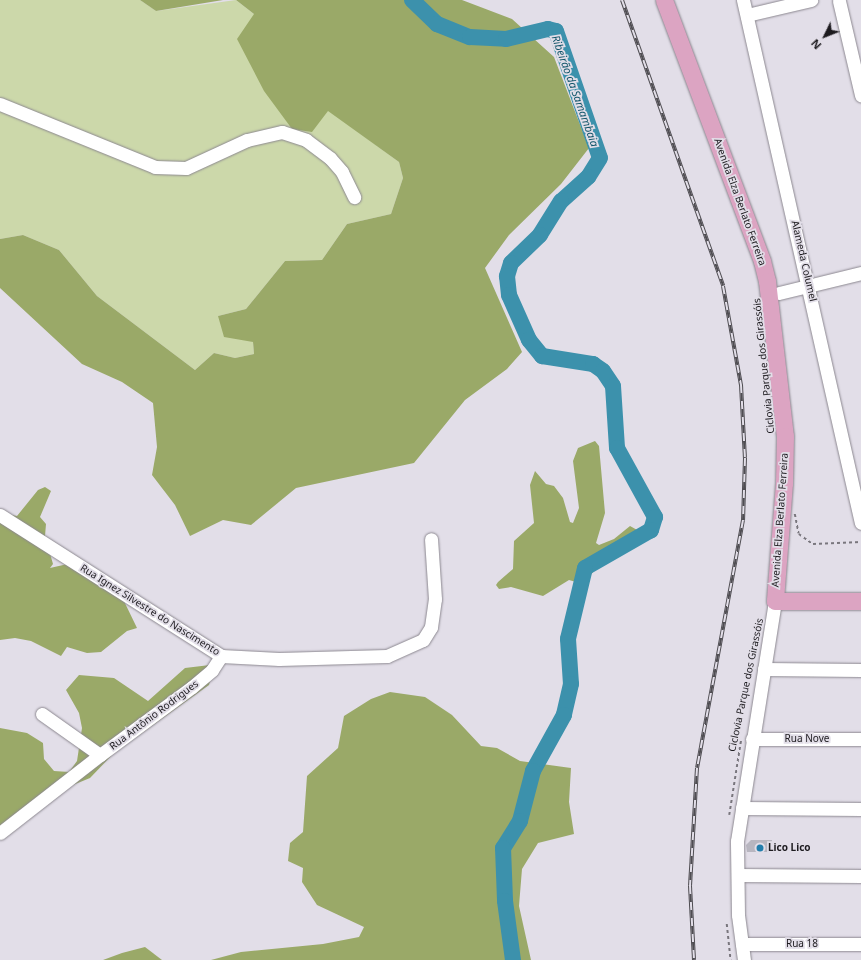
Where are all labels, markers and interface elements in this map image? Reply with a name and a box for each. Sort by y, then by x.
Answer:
north arrow [805,16,845,56]
water label: Ribeirão da Samambaia [549,33,601,149]
text: N [807,36,824,53]
street label: Avenida Elza Berlato Ferreira [711,137,769,267]
street label: Alameda Columel [789,219,819,303]
street label: Ciclovia Parque dos Girassóis [751,298,777,434]
street label: Avenida Elza Berlato Ferreira [769,452,791,588]
street label: Rua Ignez Silvestre do Nascimento [78,562,222,658]
street label: Ciclovia Parque dos Girassóis [726,617,766,753]
street label: Rua Antônio Rodrigues [107,678,201,752]
street label: Rua Nove [785,733,829,745]
place label: Lico Lico [768,842,811,854]
marker: Lico Lico [755,843,765,853]
street label: Rua 18 [786,938,818,950]

